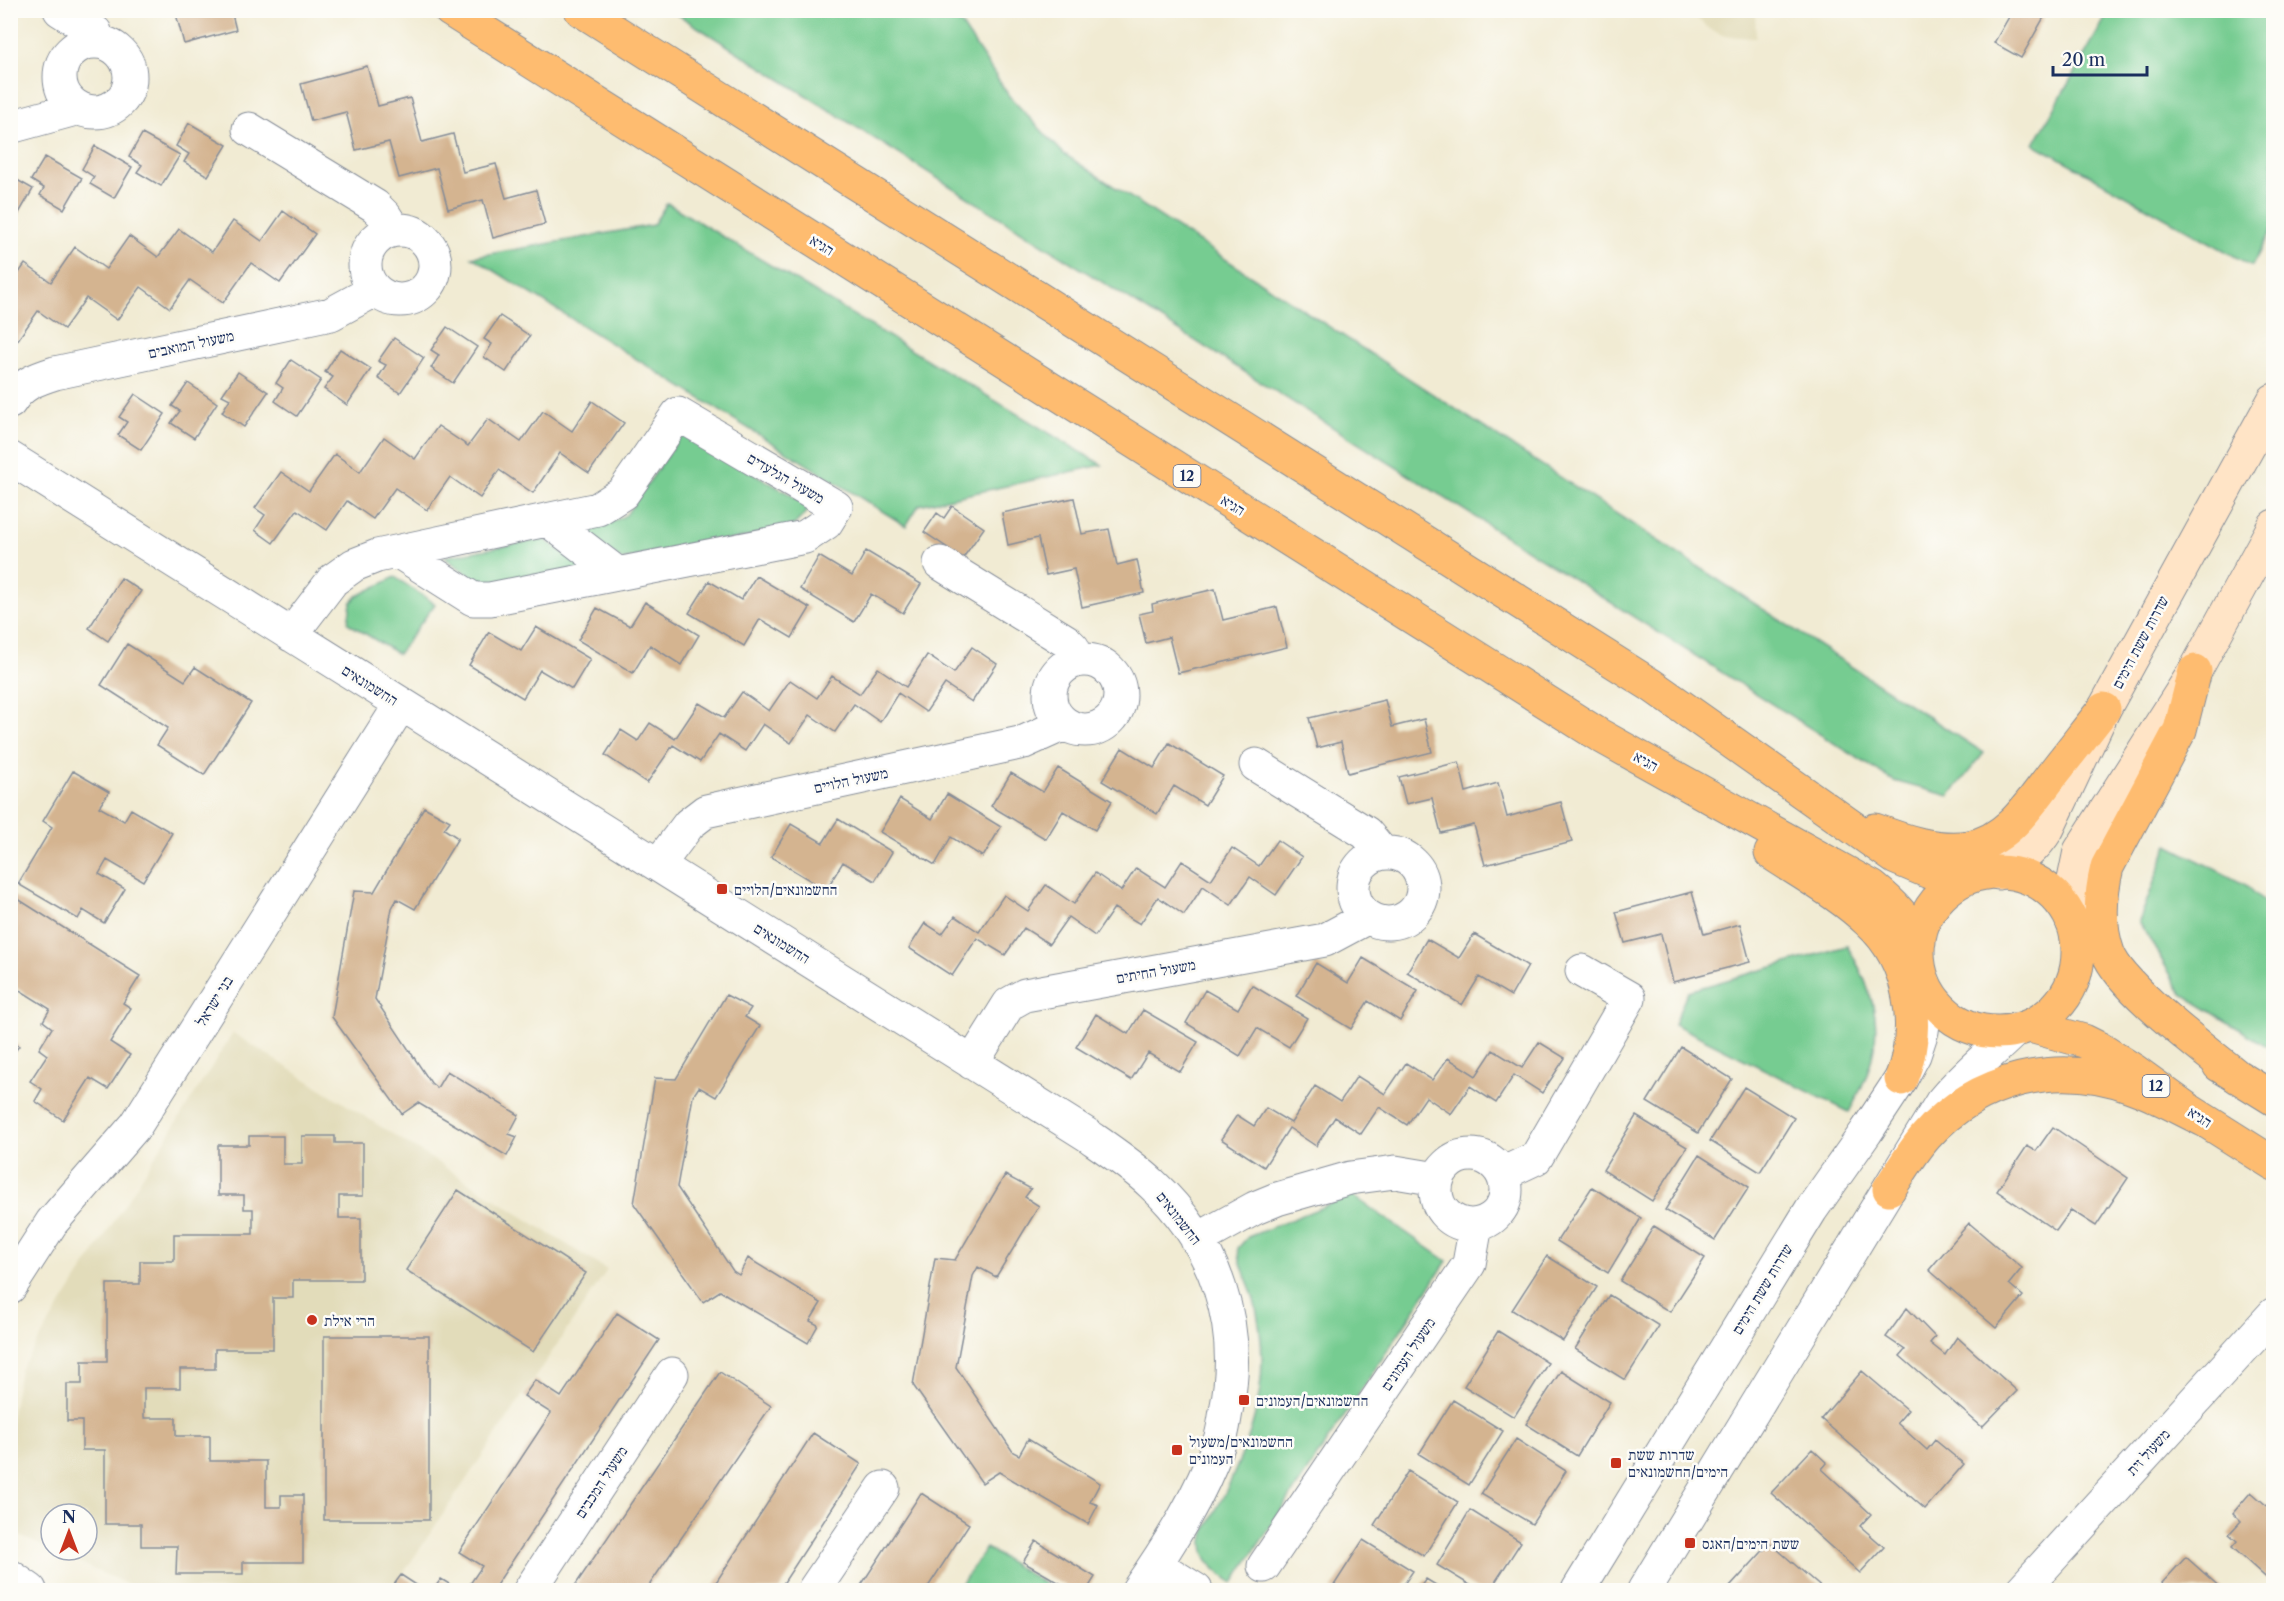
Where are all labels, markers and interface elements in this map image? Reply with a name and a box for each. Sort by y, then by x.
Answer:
scale bar [2053,39,2148,77]
text: 20 m [2062,49,2106,71]
street label: הגיא [806,230,838,260]
street label: משעול המואבים [146,326,236,362]
street label: משעול הגלעדים [744,448,828,508]
road number: 12 [1174,465,1200,487]
street label: הגיא [1217,490,1249,520]
street label: שדרות ששת הימים [2108,592,2172,692]
street label: החשמונאים [338,660,402,710]
street label: הגיא [1630,747,1662,775]
street label: משעול הלויים [812,763,890,797]
place label: החשמונאים/הלויים [734,880,838,899]
marker: החשמונאים/הלויים [715,882,729,896]
street label: החשמונאים [750,918,814,968]
street label: משעול החיתים [1115,955,1197,987]
street label: בני ישראל [191,972,237,1030]
road number: 12 [2142,1075,2170,1097]
street label: הגיא [2184,1102,2216,1132]
street label: החשמונאים [1152,1187,1206,1249]
street label: שדרות ששת הימים [1727,1240,1797,1338]
place label: הרי אילת [324,1311,375,1330]
marker: הרי אילת [305,1313,319,1327]
street label: משעול העמונים [1377,1314,1439,1394]
place label: החשמונאים/העמונים [1256,1391,1368,1410]
marker: החשמונאים/העמונים [1237,1393,1251,1407]
street label: משעול זית [2122,1425,2174,1479]
place label: החשמונאים/משעול העמונים [1189,1432,1293,1468]
street label: משעול המכבים [571,1442,631,1522]
marker: החשמונאים/משעול העמונים [1170,1443,1184,1457]
place label: שדרות ששת הימים/החשמונאים [1628,1445,1728,1481]
marker: שדרות ששת הימים/החשמונאים [1609,1456,1623,1470]
north arrow [39,1502,99,1562]
text: N [62,1507,76,1527]
place label: ששת הימים/האגס [1702,1534,1799,1553]
marker: ששת הימים/האגס [1683,1536,1697,1550]

